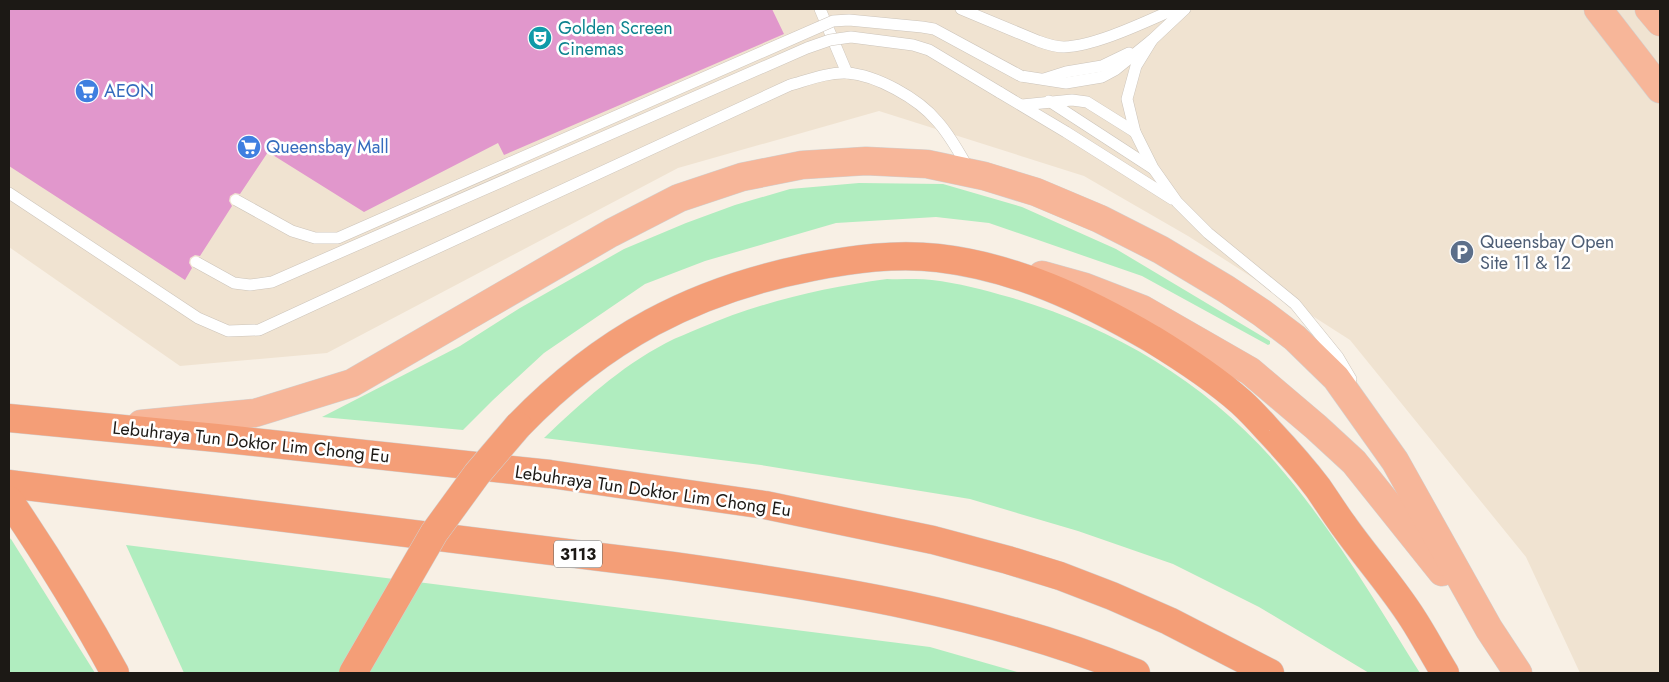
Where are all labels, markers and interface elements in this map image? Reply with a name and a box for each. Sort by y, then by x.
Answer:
place label: Golden Screen Cinemas [558,15,673,62]
theatre icon: Golden Screen Cinemas [527,25,553,51]
supermarket icon: AEON [74,78,100,104]
place label: AEON [104,78,154,104]
supermarket icon: Queensbay Mall [236,134,262,160]
place label: Queensbay Mall [266,134,389,160]
place label: Queensbay Open Site 11 & 12 [1480,229,1614,276]
parking icon: Queensbay Open Site 11 & 12 [1449,239,1475,265]
street label: Lebuhraya Tun Doktor Lim Chong Eu [111,415,391,469]
street label: Lebuhraya Tun Doktor Lim Chong Eu [513,459,793,523]
road number: 3113 [554,540,602,568]

